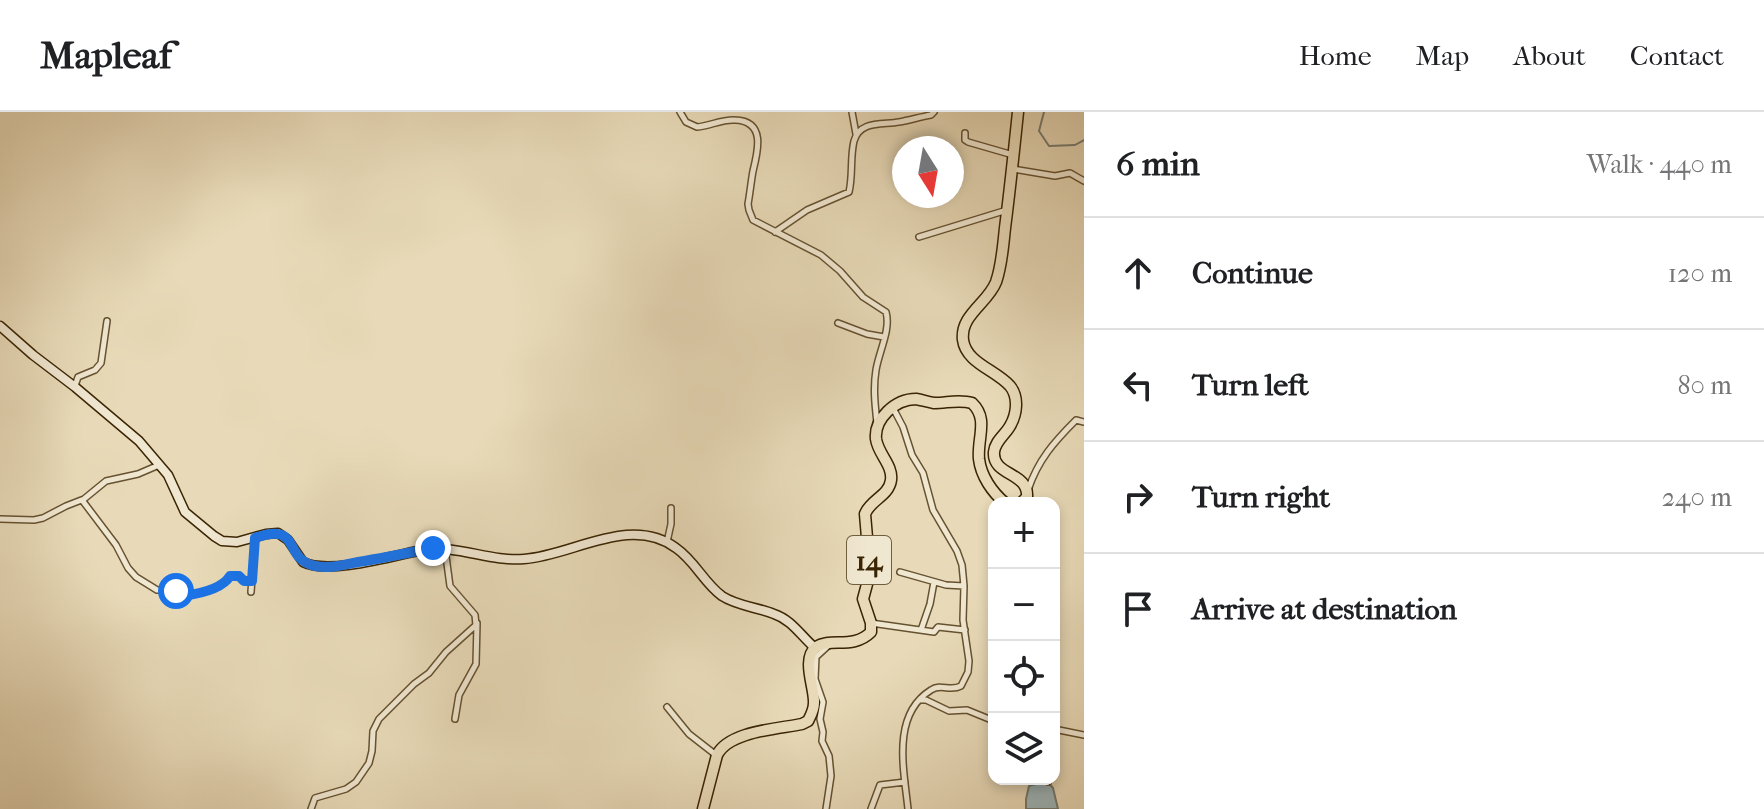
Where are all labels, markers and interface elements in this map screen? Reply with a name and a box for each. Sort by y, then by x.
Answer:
text: Mapleaf [40,33,172,78]
text: Home [1299,39,1372,72]
text: Map [1416,39,1469,72]
text: About [1513,39,1586,72]
text: Contact [1630,39,1724,72]
north arrow [892,136,964,208]
text: 6 min [1116,144,1200,184]
text: Walk · 440 m [1587,149,1732,180]
icon: ahead [1116,251,1160,295]
text: Continue [1192,256,1313,291]
text: 120 m [1668,258,1732,289]
icon: left [1116,363,1160,407]
text: Turn left [1192,368,1309,403]
text: 80 m [1677,370,1732,401]
icon: right [1116,475,1160,519]
text: Turn right [1192,480,1330,515]
text: 240 m [1662,482,1732,513]
map controls [988,497,1060,785]
button: + [988,497,1060,569]
route end [415,530,451,566]
road number: 14 [847,536,891,584]
button: − [988,569,1060,641]
route start [158,573,194,609]
icon: arrive [1116,587,1160,631]
text: Arrive at destination [1192,592,1457,627]
button: locate [988,641,1060,713]
button: layers [988,713,1060,785]

